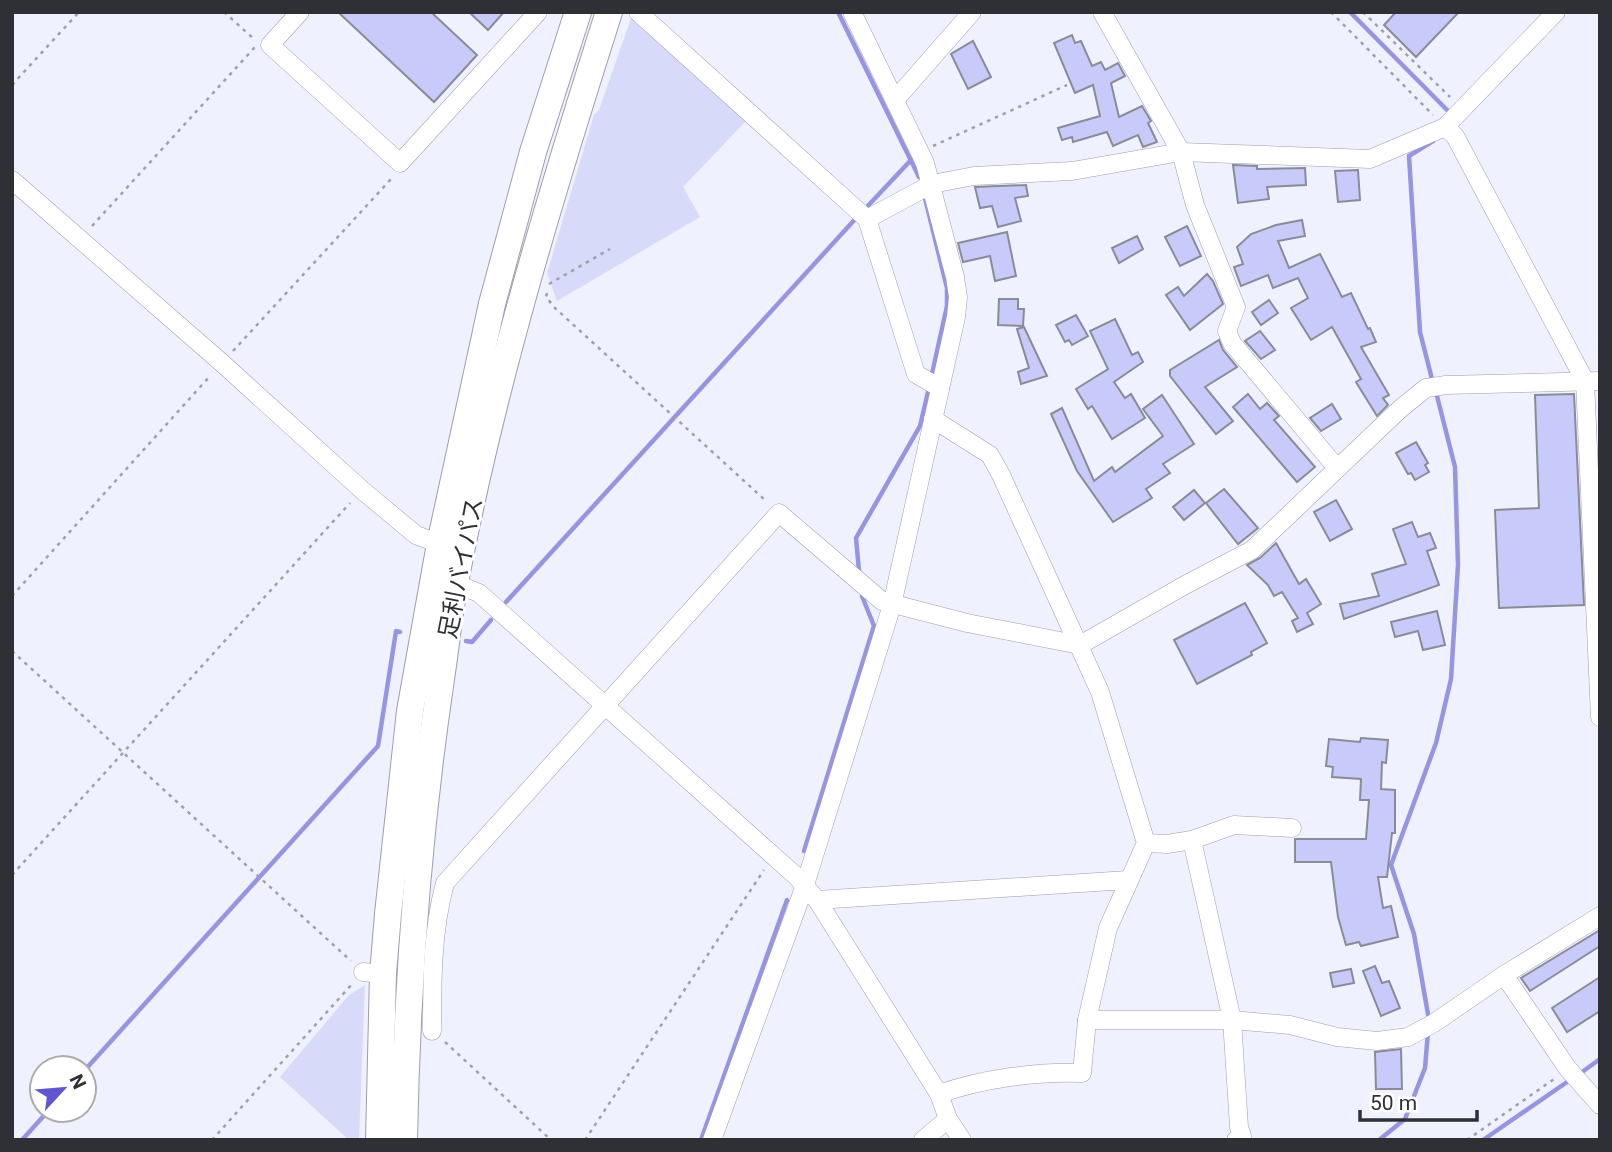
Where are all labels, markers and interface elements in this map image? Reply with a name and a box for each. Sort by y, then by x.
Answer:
street label: 足利バイパス [434,495,488,641]
north arrow [28,1054,98,1124]
text: N [65,1071,91,1093]
scale bar [1360,1078,1477,1122]
text: 50 m [1370,1091,1417,1115]

